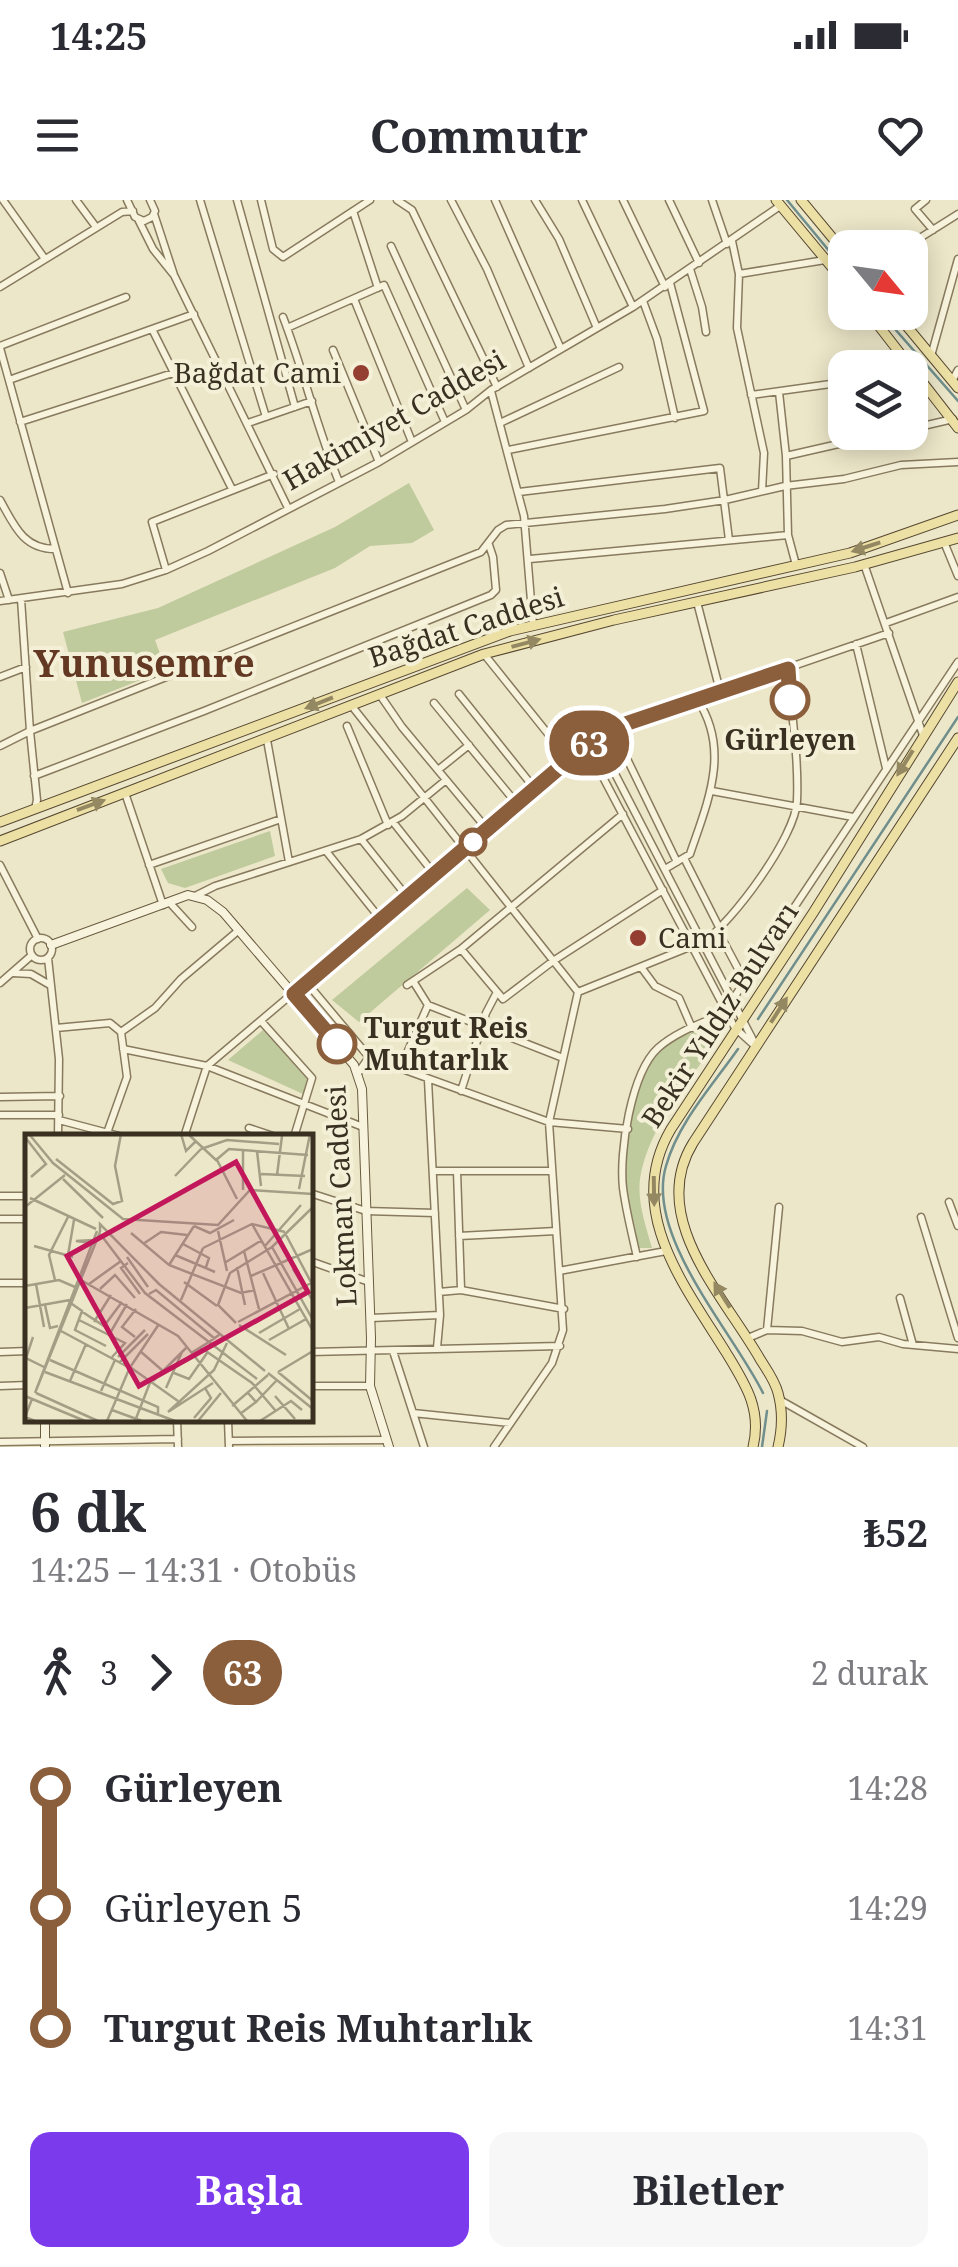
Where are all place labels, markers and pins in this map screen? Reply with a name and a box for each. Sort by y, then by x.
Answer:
place label: Bağdat Cami [173,353,341,391]
marker: Bağdat Cami [350,362,372,384]
marker: Gürleyen [771,681,809,719]
place label: Gürleyen [724,720,856,758]
unlabelled marker [460,829,486,855]
place label: Cami [658,918,726,956]
marker: Cami [627,927,649,949]
place label: Turgut Reis Muhtarlık [364,1008,528,1078]
marker: Turgut Reis Muhtarlık [318,1025,356,1063]

